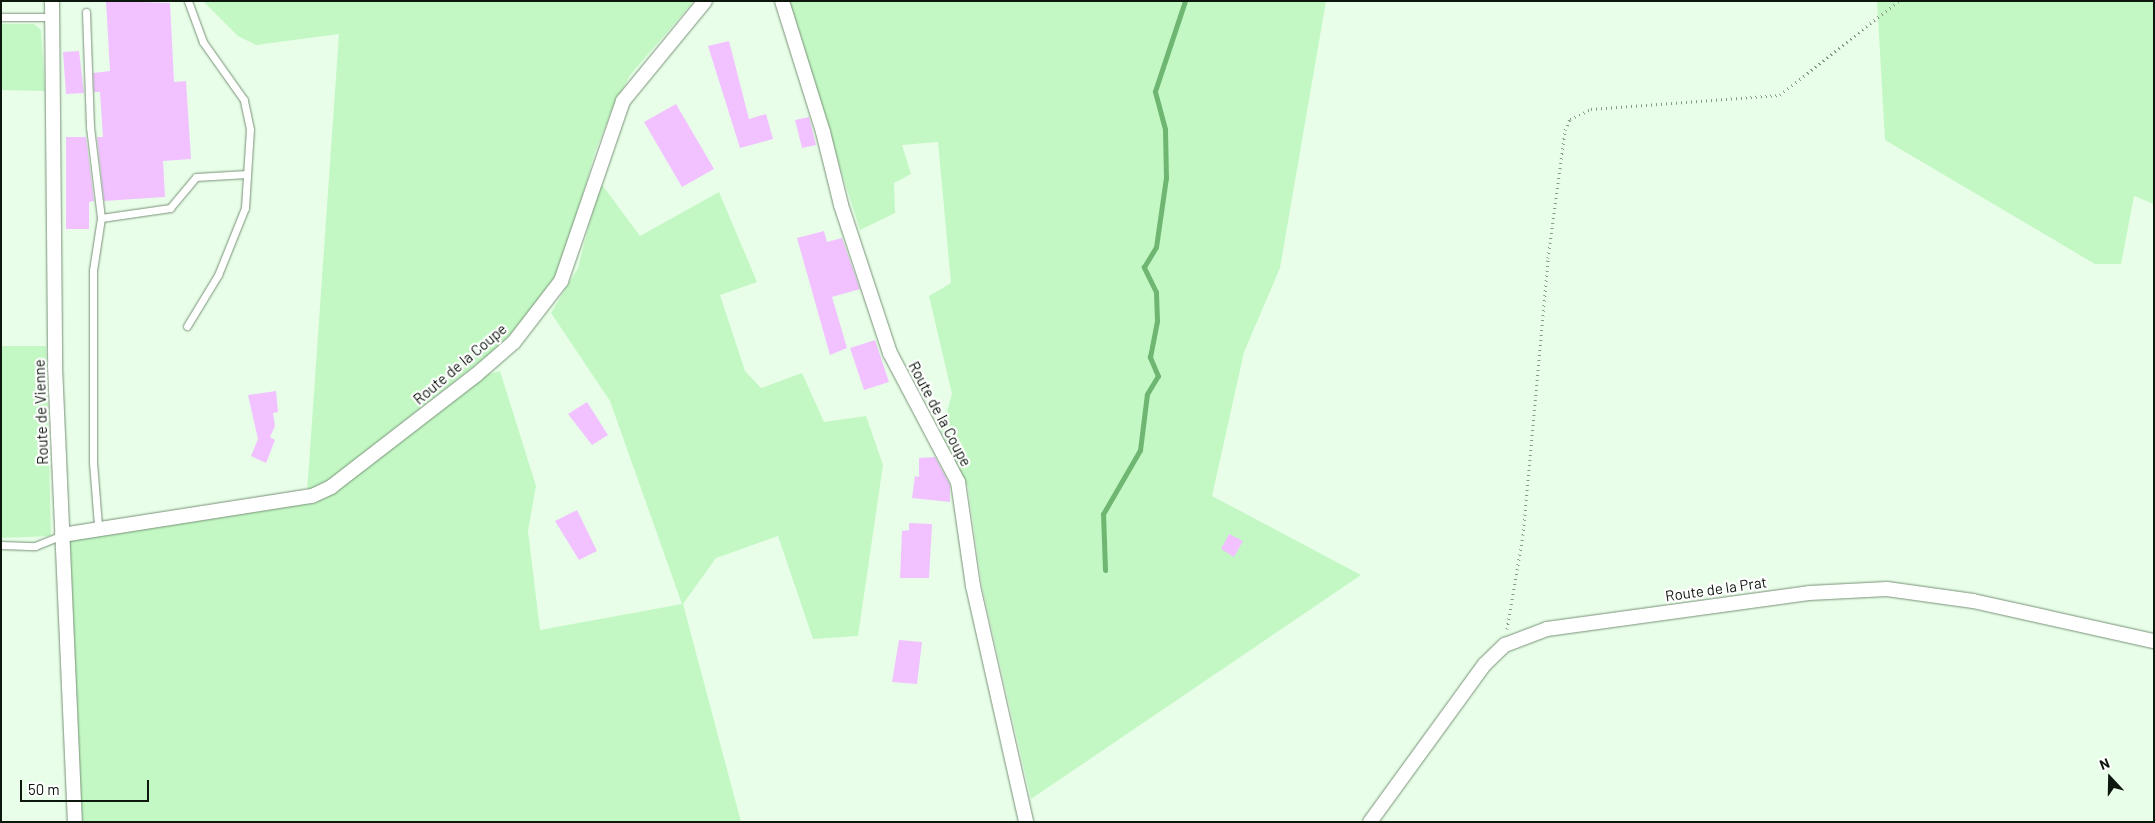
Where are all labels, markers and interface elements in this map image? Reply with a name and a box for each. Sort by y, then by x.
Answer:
street label: Route de la Coupe [410,320,510,408]
street label: Route de la Coupe [905,358,975,470]
street label: Route de Vienne [30,359,52,465]
street label: Route de la Prat [1664,573,1768,605]
north arrow [2085,753,2135,803]
text: N [2097,754,2112,773]
scale bar [22,770,151,802]
text: 50 m [28,780,60,798]

